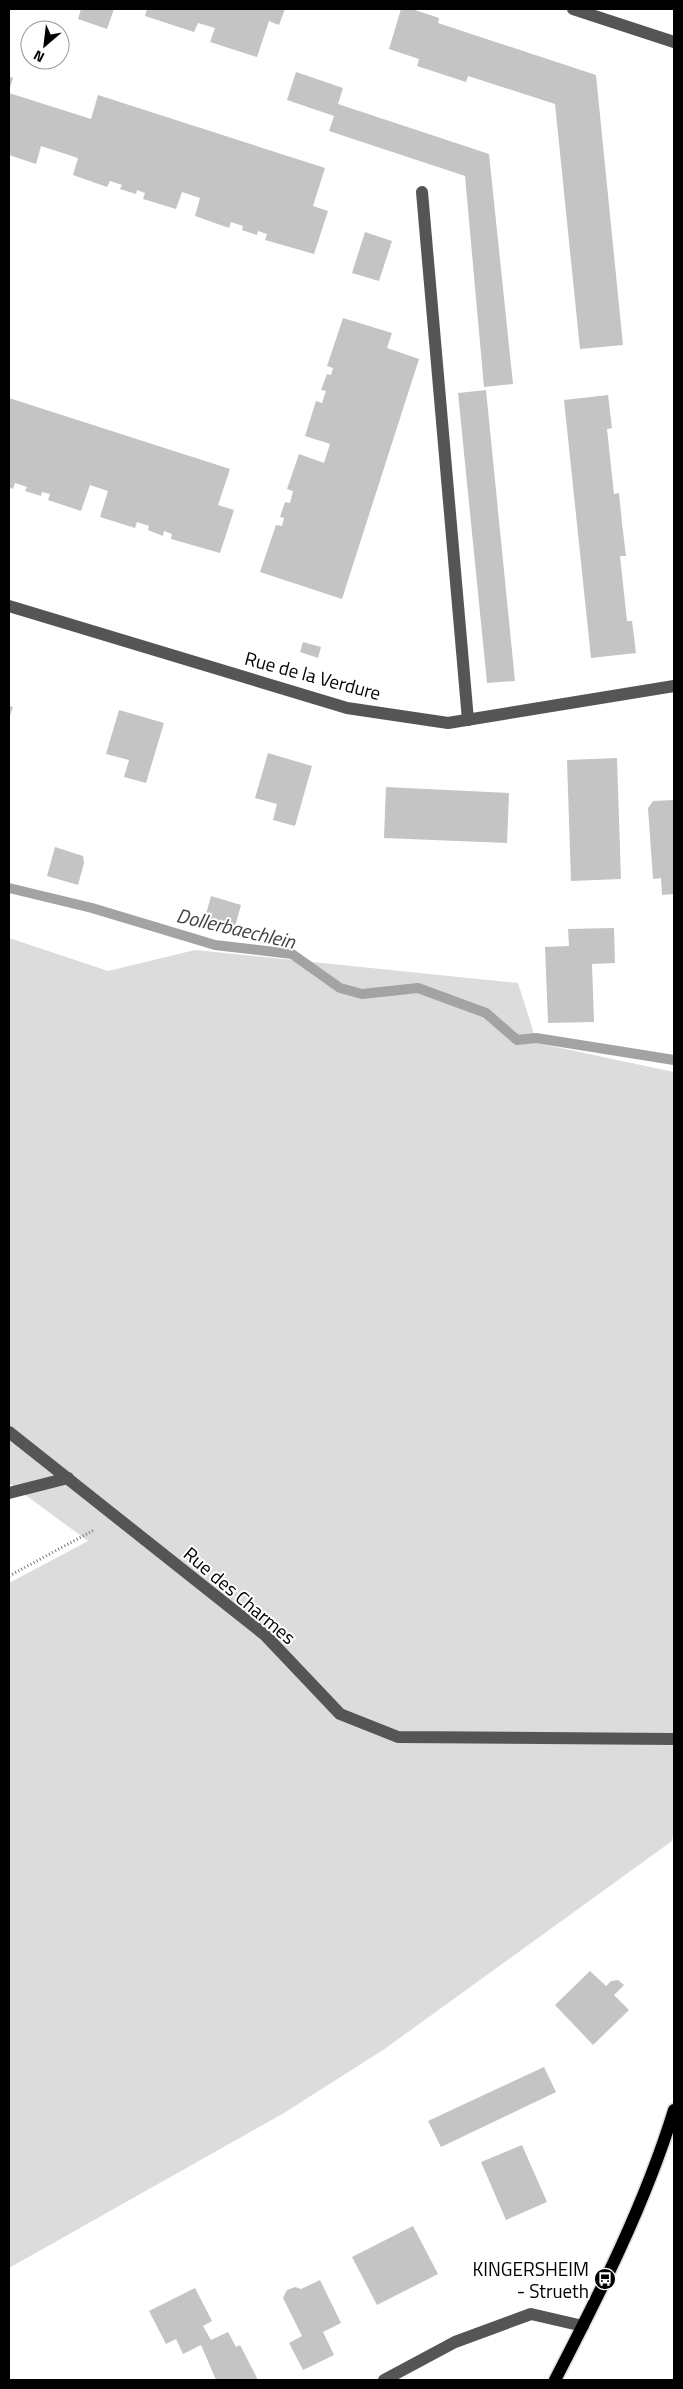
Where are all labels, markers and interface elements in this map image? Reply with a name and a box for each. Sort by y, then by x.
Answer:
north arrow [20,20,70,70]
text: N [29,45,48,68]
street label: Rue de la Verdure [242,643,384,707]
water label: Dollerbaechlein [174,899,299,957]
street label: Rue des Charmes [177,1539,303,1651]
place label: KINGERSHEIM - Strueth [472,2254,589,2305]
bus stop icon: KINGERSHEIM - Strueth [593,2267,617,2291]

